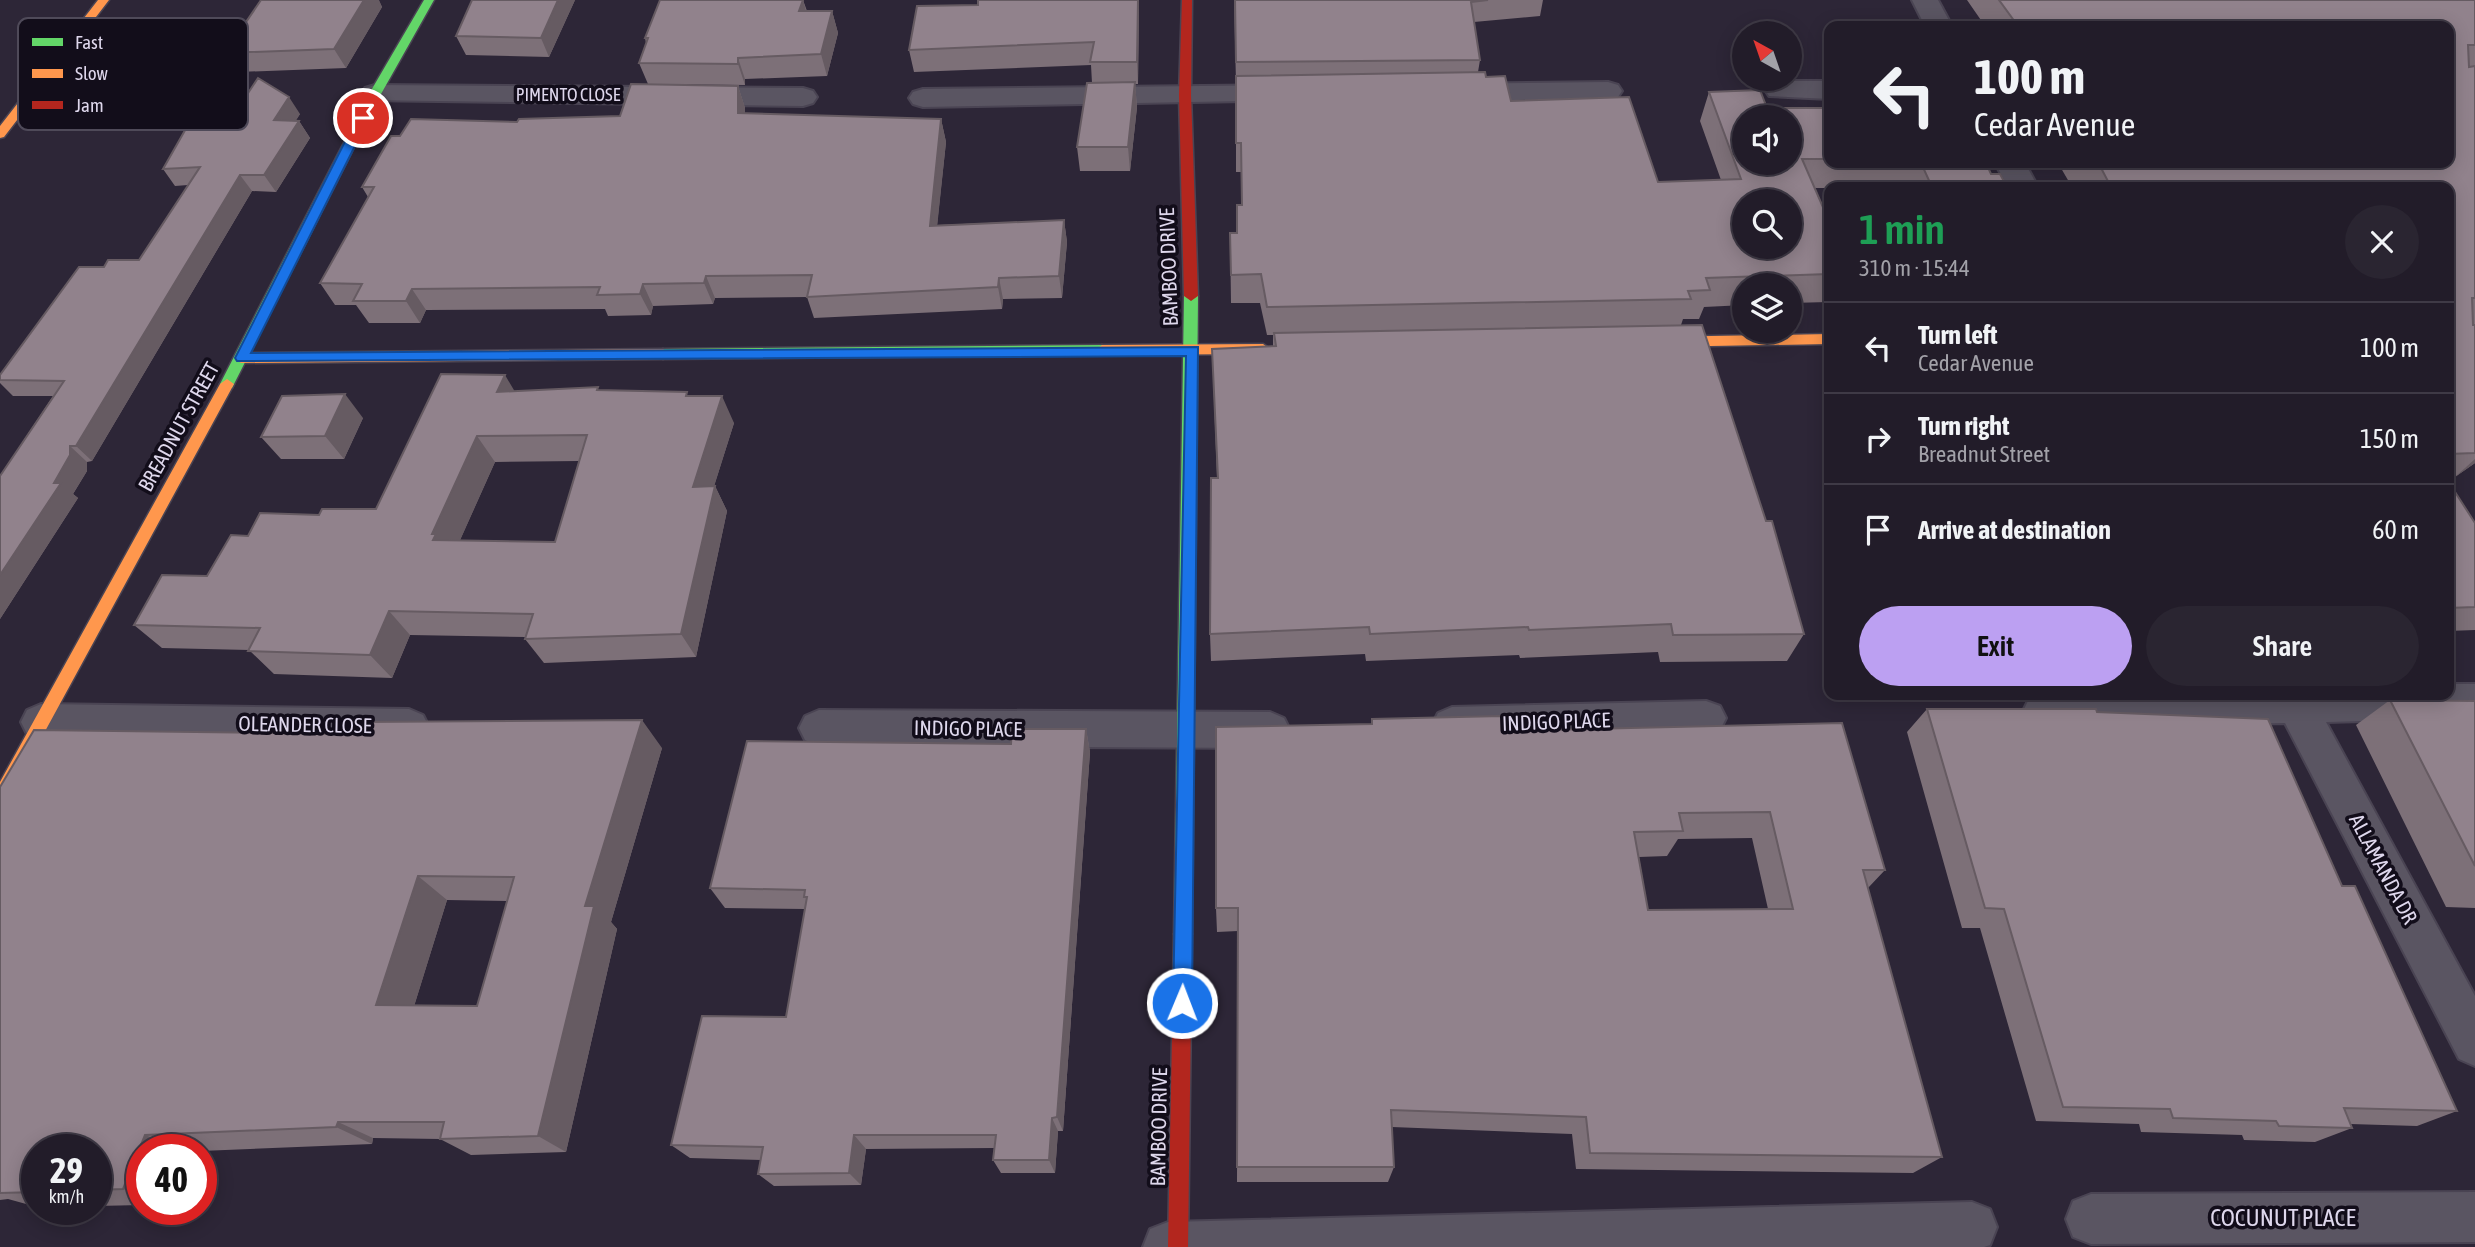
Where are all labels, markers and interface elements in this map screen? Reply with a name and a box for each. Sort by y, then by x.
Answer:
legend [18,18,248,130]
north arrow [1732,21,1802,91]
map controls [1732,21,1802,343]
text: Fast [75,31,103,53]
text: 100 m [1974,48,2085,104]
icon: left [1859,49,1950,140]
text: Slow [75,62,109,84]
street label: PIMENTO CLOSE [516,84,621,105]
pin [333,88,393,148]
text: Jam [75,94,104,116]
icon: arrive [344,99,382,137]
button: sound [1732,105,1802,175]
text: Cedar Avenue [1974,106,2135,143]
button: search [1732,189,1802,259]
text: 1 min [1859,205,1945,253]
button: close [2345,205,2419,279]
street label: BAMBOO DRIVE [1154,207,1182,327]
text: 310 m · 15:44 [1859,255,1970,281]
button: layers [1732,273,1802,343]
text: Turn left [1918,320,1998,350]
icon: left [1859,329,1897,367]
text: 100 m [2360,333,2419,363]
text: Cedar Avenue [1918,350,2034,376]
street label: BREADNUT STREET [133,358,224,495]
text: Turn right [1918,411,2009,441]
icon: right [1859,420,1897,458]
text: 150 m [2360,424,2419,454]
text: Breadnut Street [1918,441,2050,467]
icon: arrive [1859,511,1897,549]
text: Arrive at destination [1918,515,2111,545]
text: 60 m [2372,515,2419,545]
button: Exit [1859,606,2132,686]
button: Share [2146,606,2419,686]
street label: INDIGO PLACE [1501,707,1611,735]
street label: OLEANDER CLOSE [238,711,372,737]
street label: INDIGO PLACE [914,715,1022,741]
street label: ALLAMANDA DR [2345,810,2423,928]
position arrow [1145,966,1219,1040]
street label: BAMBOO DRIVE [1145,1067,1171,1186]
speed limit sign: 40 [126,1134,217,1225]
text: 29 [50,1150,83,1190]
text: km/h [49,1186,84,1207]
street label: COCUNUT PLACE [2210,1204,2356,1231]

